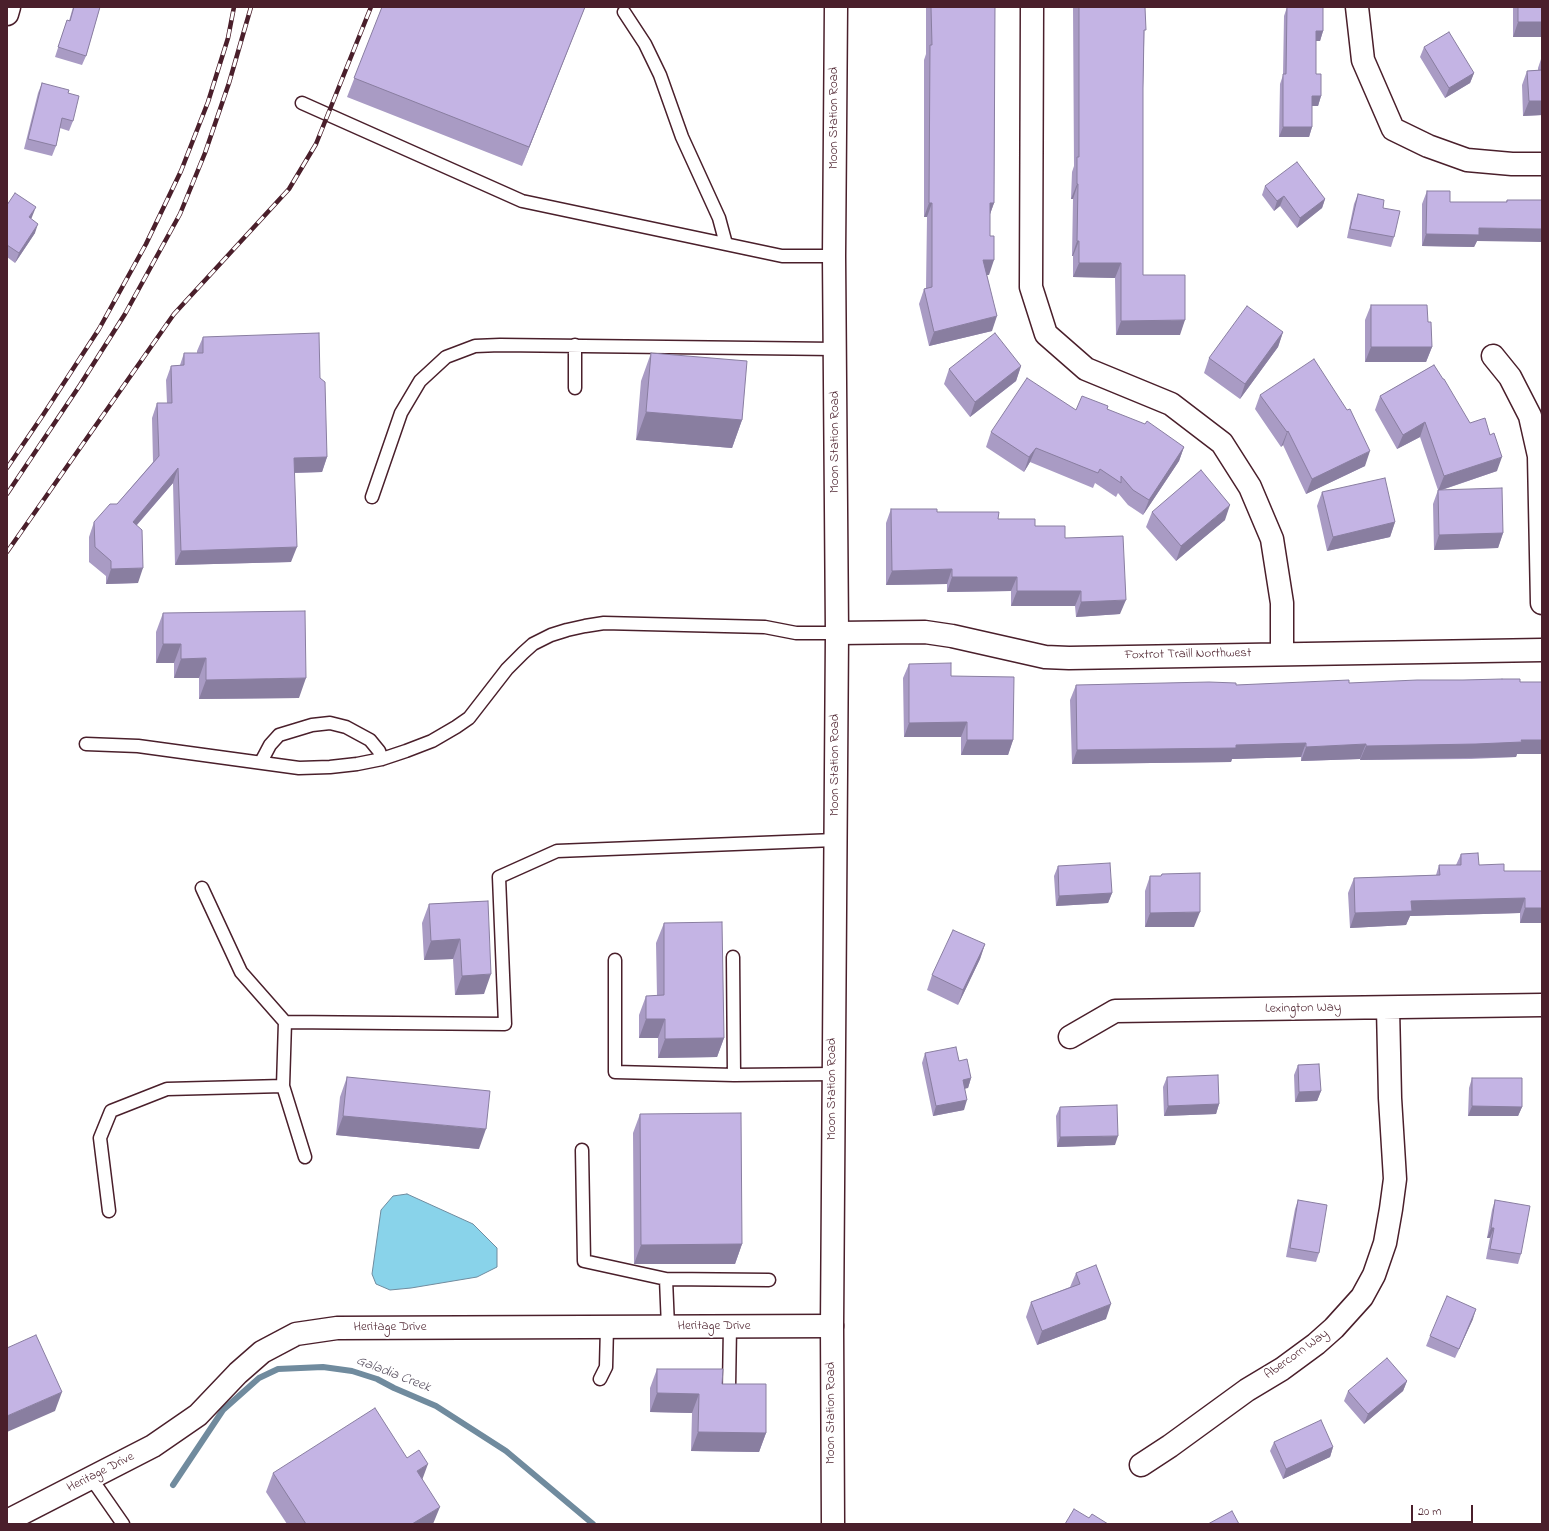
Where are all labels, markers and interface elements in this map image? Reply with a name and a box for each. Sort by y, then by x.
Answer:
street label: Moon Station Road [827,67,843,169]
street label: Moon Station Road [828,391,844,493]
street label: Foxtrot Traill Northwest [1125,646,1251,664]
street label: Moon Station Road [828,714,844,816]
street label: Lexington Way [1265,1001,1341,1017]
street label: Moon Station Road [825,1038,841,1140]
street label: Heritage Drive [677,1319,751,1335]
street label: Heritage Drive [353,1320,427,1336]
street label: Abercorn Way [1262,1327,1332,1383]
water label: Galadia Creek [353,1353,433,1397]
street label: Moon Station Road [824,1362,840,1464]
street label: Heritage Drive [65,1449,137,1497]
scale bar [1413,1497,1475,1523]
text: 20 m [1418,1503,1441,1521]

